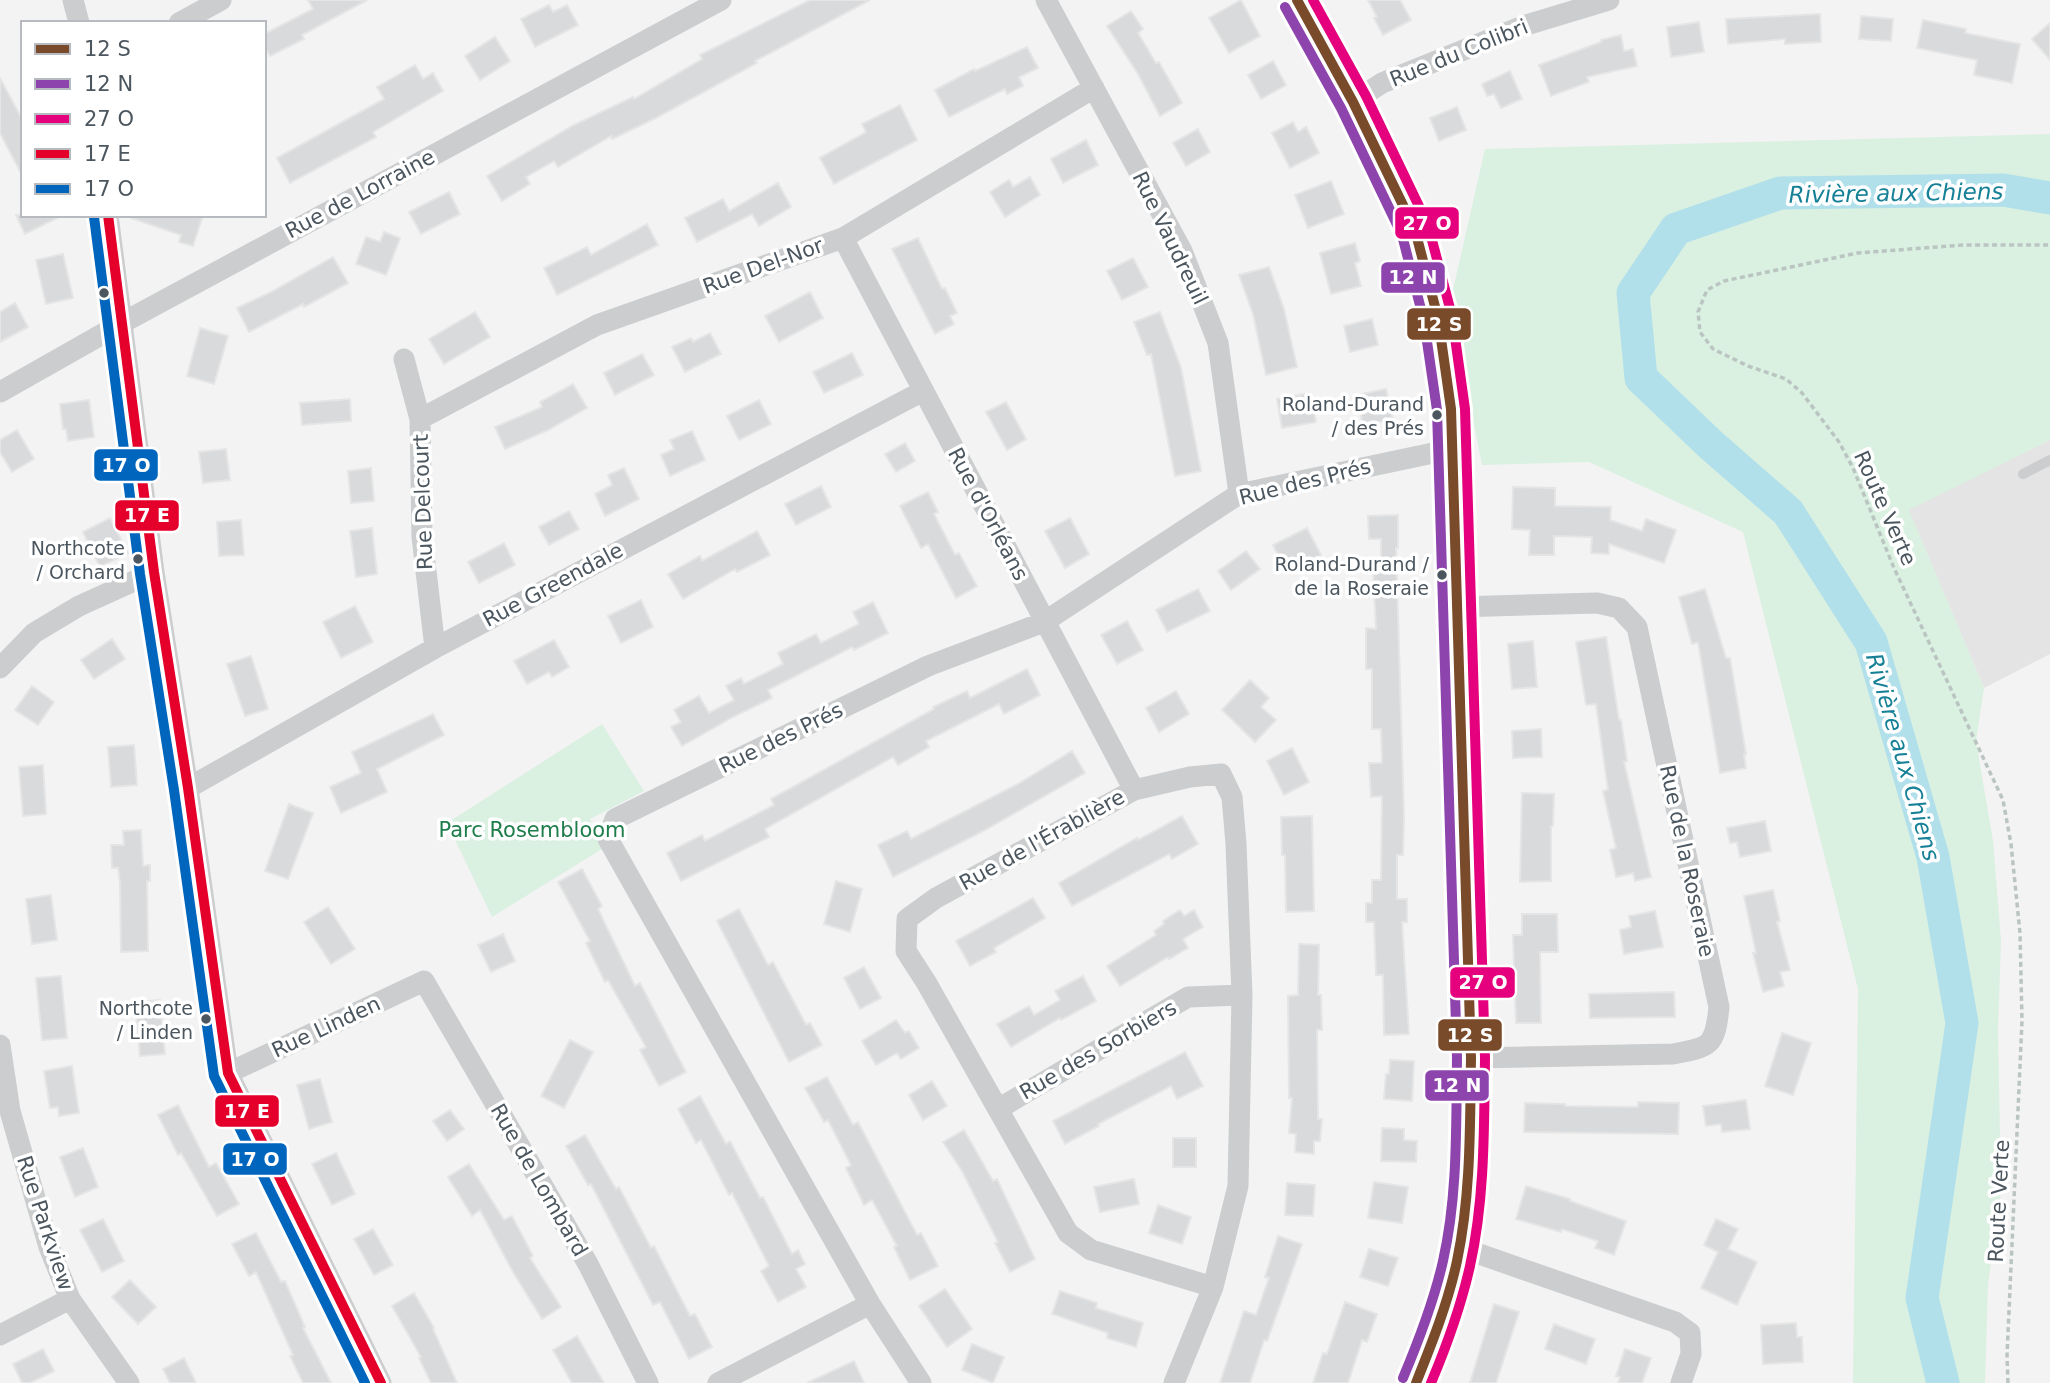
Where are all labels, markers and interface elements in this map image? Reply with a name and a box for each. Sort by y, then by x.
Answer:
street label: Rue du Colibri [1386,14,1532,92]
legend [21,21,266,217]
text: 12 S [84,37,131,61]
text: 12 N [84,72,133,96]
text: 27 O [84,107,134,131]
text: 17 E [84,142,131,166]
street label: Rue de Lorraine [281,145,439,243]
street label: Rue Vaudreuil [1127,168,1213,308]
text: 17 O [84,177,134,201]
water label: Rivière aux Chiens [1788,178,2004,208]
line badge: 27 O [1394,206,1460,240]
text: 27 O [1402,212,1452,234]
street label: Rue Del-Nor [700,233,827,299]
line badge: 12 N [1380,261,1446,294]
text: 12 N [1389,266,1437,288]
unlabelled marker [97,286,111,300]
line badge: 12 S [1406,307,1472,341]
text: 12 S [1416,313,1462,335]
place label: Roland-Durand / des Prés [1282,393,1424,439]
marker: Roland-Durand / des Prés [1430,408,1444,422]
street label: Rue Delcourt [409,434,437,570]
street label: Rue d'Orléans [943,444,1033,584]
street label: Route Verte [1849,447,1921,569]
line badge: 17 O [93,448,159,482]
text: 17 O [101,454,151,476]
street label: Rue des Prés [1237,454,1373,510]
line badge: 17 E [114,499,180,532]
text: 17 E [124,504,170,526]
place label: Northcote / Orchard [31,537,125,583]
street label: Rue Greendale [479,538,627,632]
marker: Northcote / Orchard [131,552,145,566]
place label: Roland-Durand / de la Roseraie [1274,553,1430,599]
marker: Roland-Durand / de la Roseraie [1435,568,1449,582]
water label: Rivière aux Chiens [1861,650,1945,864]
street label: Rue des Prés [715,698,847,778]
street label: Rue de la Roseraie [1655,763,1719,959]
street label: Rue de l'Érablière [955,784,1129,895]
park label: Parc Rosembloom [438,818,626,842]
line badge: 27 O [1449,966,1516,999]
text: 27 O [1458,971,1508,993]
street label: Rue Linden [268,991,384,1063]
street label: Rue des Sorbiers [1015,995,1181,1105]
place label: Northcote / Linden [99,997,193,1043]
marker: Northcote / Linden [199,1012,213,1026]
line badge: 12 S [1437,1018,1503,1052]
text: 12 S [1447,1024,1493,1046]
line badge: 12 N [1424,1069,1490,1102]
text: 12 N [1433,1074,1481,1096]
line badge: 17 E [214,1094,280,1128]
text: 17 E [224,1100,270,1122]
street label: Rue de Lombard [486,1100,592,1260]
street label: Route Verte [1984,1139,2014,1263]
line badge: 17 O [222,1142,288,1176]
text: 17 O [230,1148,280,1170]
street label: Rue Parkview [12,1153,78,1293]

